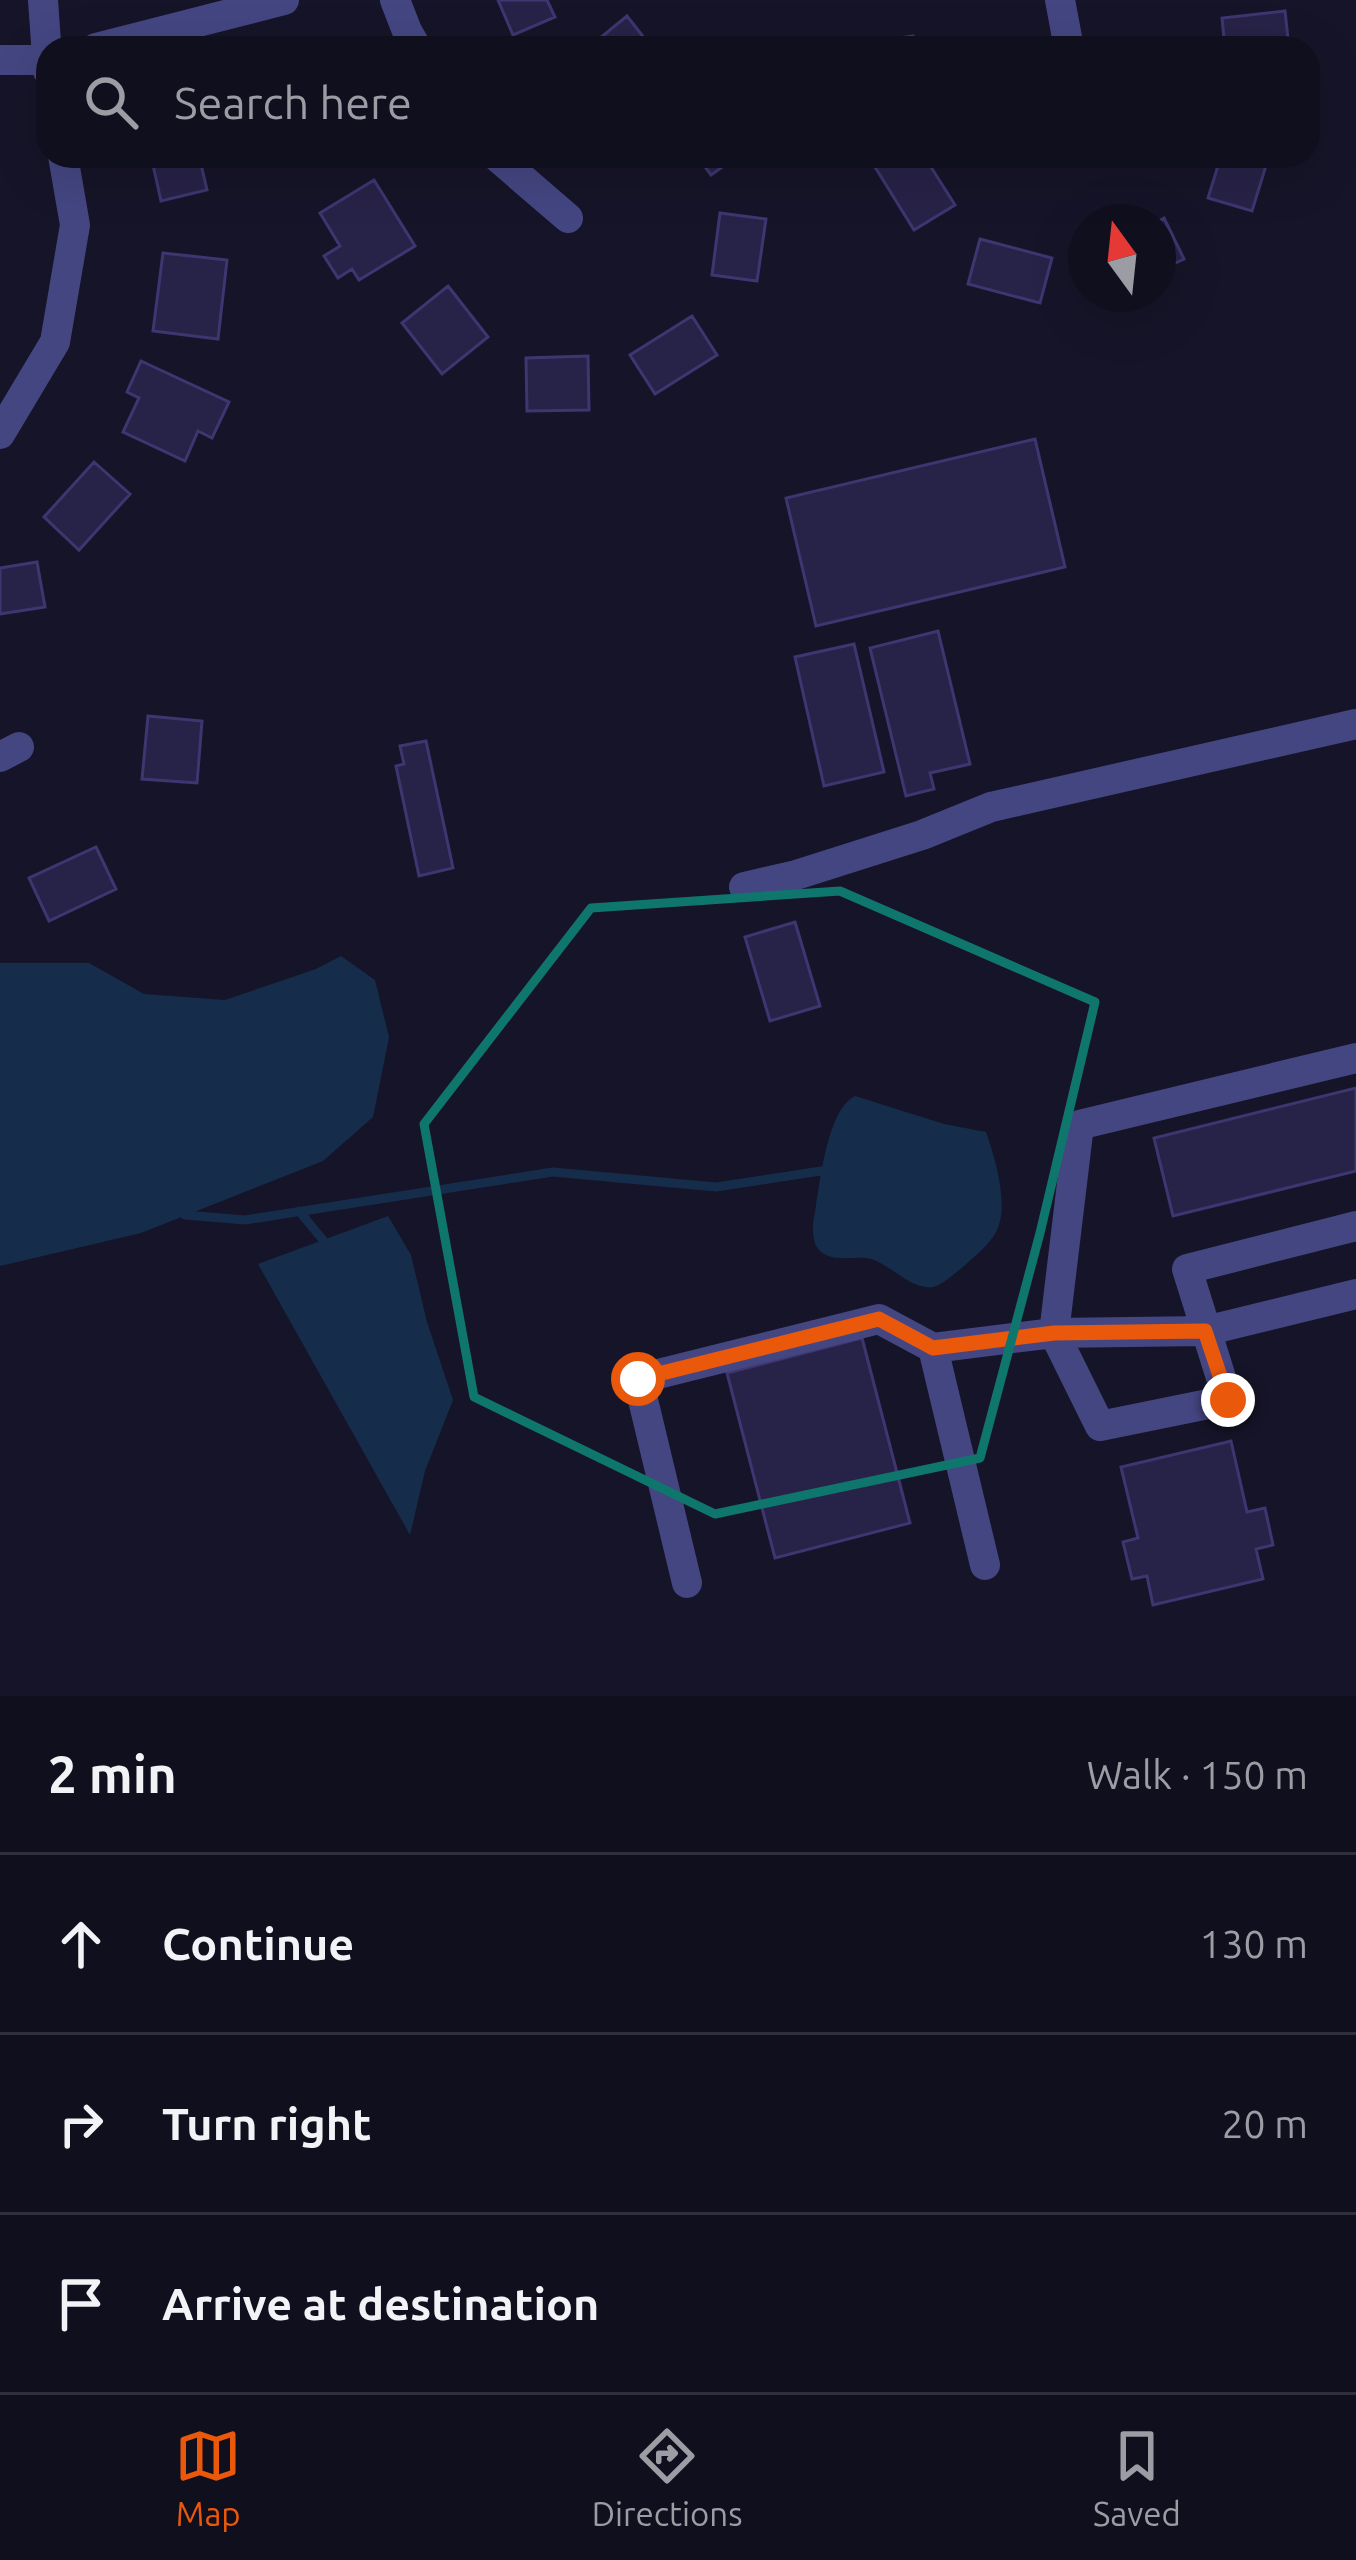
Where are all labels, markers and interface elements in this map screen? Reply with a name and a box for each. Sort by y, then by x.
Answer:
search box [36,36,1320,168]
icon: search [78,69,144,135]
text: Search here [174,77,412,128]
north arrow [1068,204,1176,312]
route start [611,1352,665,1406]
route end [1201,1373,1255,1427]
text: 2 min [48,1745,177,1803]
text: Walk · 150 m [1087,1753,1308,1796]
icon: ahead [48,1911,114,1977]
text: Continue [162,1918,354,1969]
text: 130 m [1199,1922,1308,1965]
icon: right [48,2091,114,2157]
text: Turn right [162,2098,371,2149]
text: 20 m [1221,2102,1308,2145]
icon: arrive [48,2271,114,2337]
text: Arrive at destination [162,2278,599,2329]
tab: Map [175,2423,241,2532]
tab: Directions [592,2423,742,2532]
tab: Saved [1093,2423,1181,2532]

